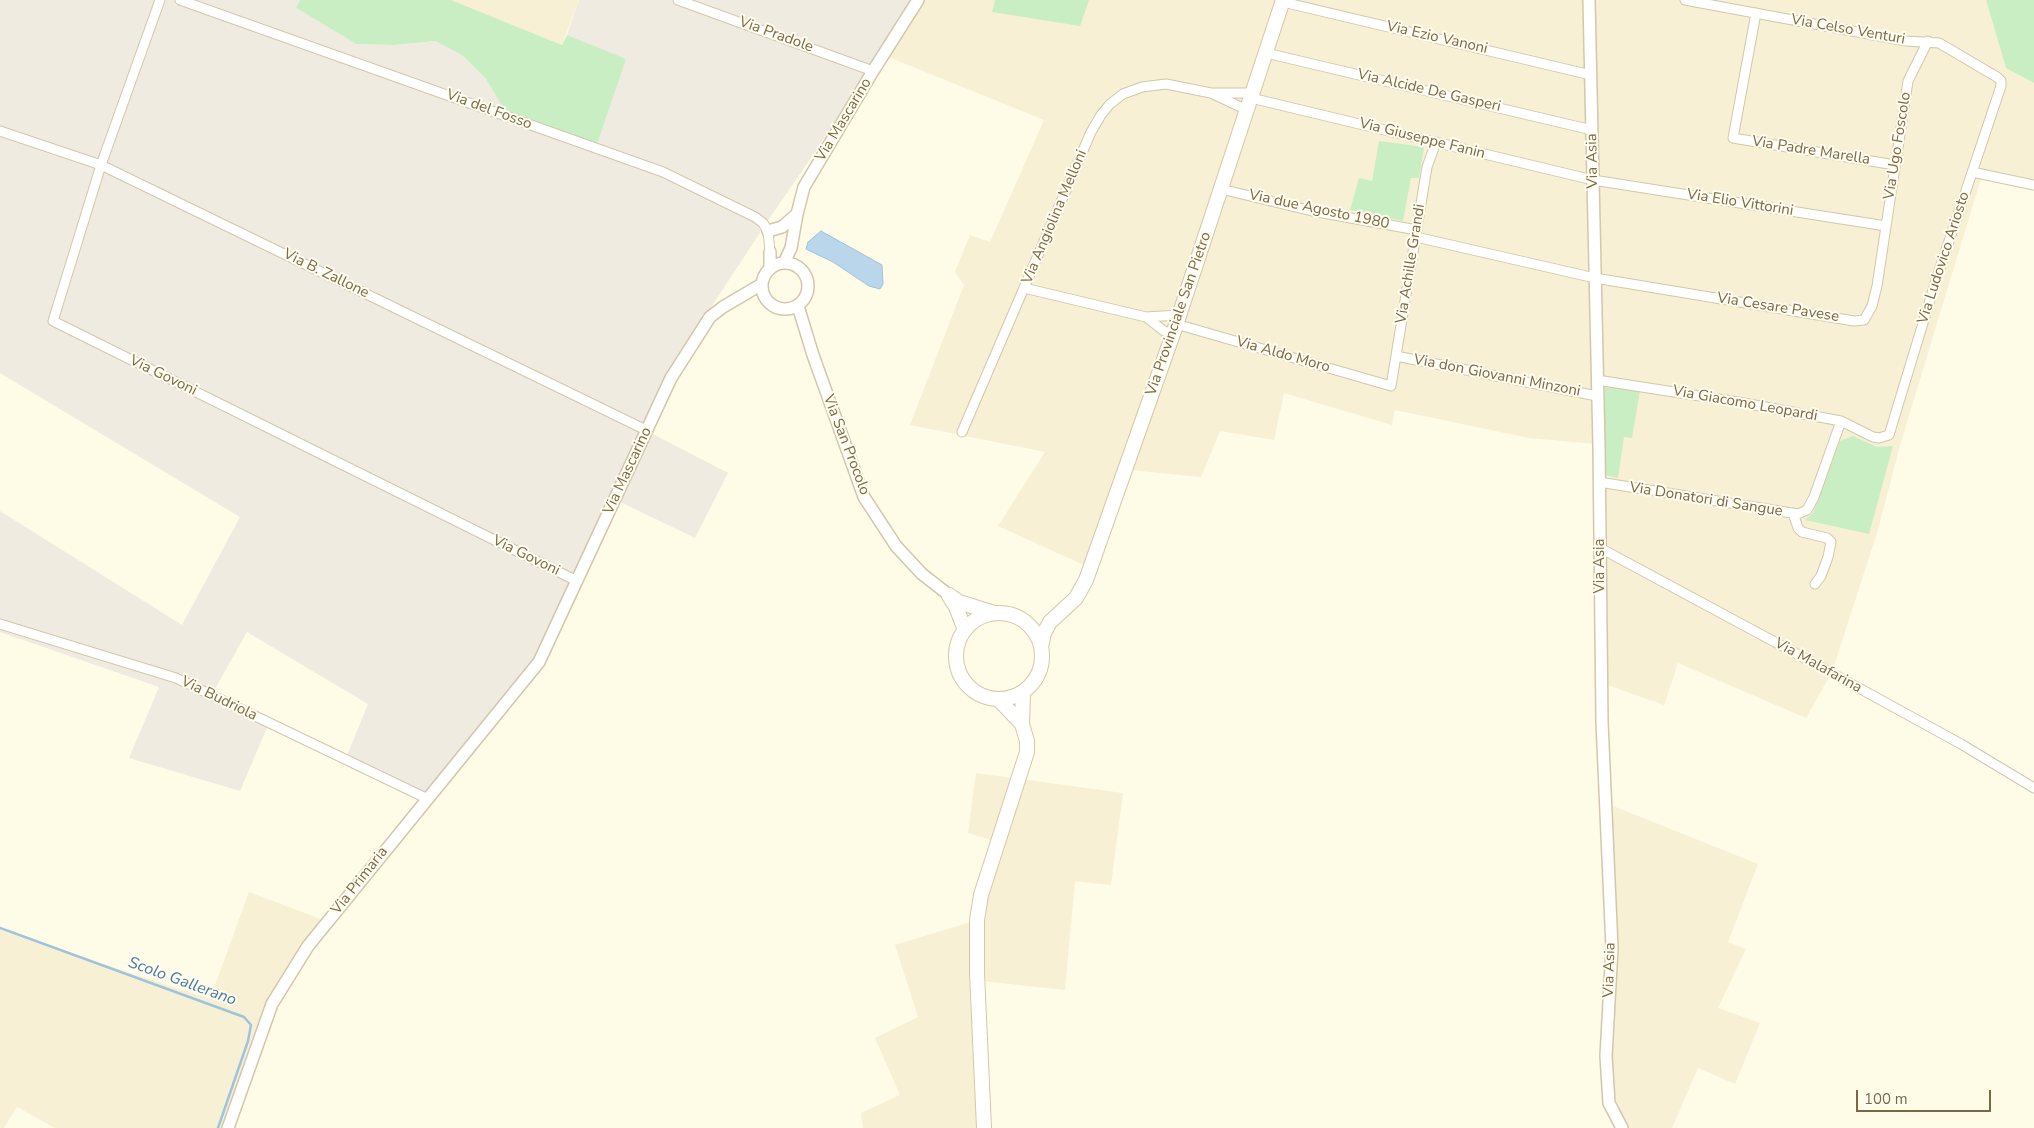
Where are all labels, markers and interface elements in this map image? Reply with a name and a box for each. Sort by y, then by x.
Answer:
street label: Via Celso Venturi [1790,11,1906,49]
street label: Via Pradole [736,13,816,57]
street label: Via Ezio Vanoni [1385,18,1489,58]
street label: Via Alcide De Gasperi [1356,66,1502,116]
street label: Via Mascarino [812,75,876,165]
street label: Via del Fosso [444,86,534,134]
street label: Via Ugo Foscolo [1881,91,1915,201]
street label: Via Giuseppe Fanin [1357,115,1487,163]
street label: Via Asia [1584,133,1602,189]
street label: Via Padre Marella [1751,133,1871,169]
street label: Via Angiolina Melloni [1019,147,1091,287]
street label: Via due Agosto 1980 [1247,186,1391,234]
street label: Via Elio Vittorini [1685,186,1795,220]
street label: Via Ludovico Ariosto [1914,190,1974,326]
street label: Via Achille Grandi [1393,203,1429,325]
street label: Via Provinciale San Pietro [1142,230,1216,398]
street label: Via B. Zallone [280,245,372,303]
street label: Via Cesare Pavese [1716,289,1840,327]
street label: Via Aldo Moro [1234,333,1332,377]
street label: Via don Giovanni Minzoni [1412,351,1582,401]
street label: Via Govoni [126,352,200,400]
street label: Via Giacomo Leopardi [1671,382,1819,426]
street label: Via San Procolo [819,392,873,498]
street label: Via Mascarino [600,425,656,517]
street label: Via Donatori di Sangue [1628,479,1784,521]
street label: Via Govoni [489,532,563,580]
street label: Via Asia [1591,538,1609,594]
street label: Via Malafarina [1771,635,1865,697]
street label: Via Budriola [178,673,260,725]
street label: Via Primaria [328,843,392,919]
street label: Via Asia [1600,942,1620,998]
water label: Scolo Gallerano [125,954,239,1010]
scale bar [1859,1080,1994,1112]
text: 100 m [1864,1089,1908,1109]

